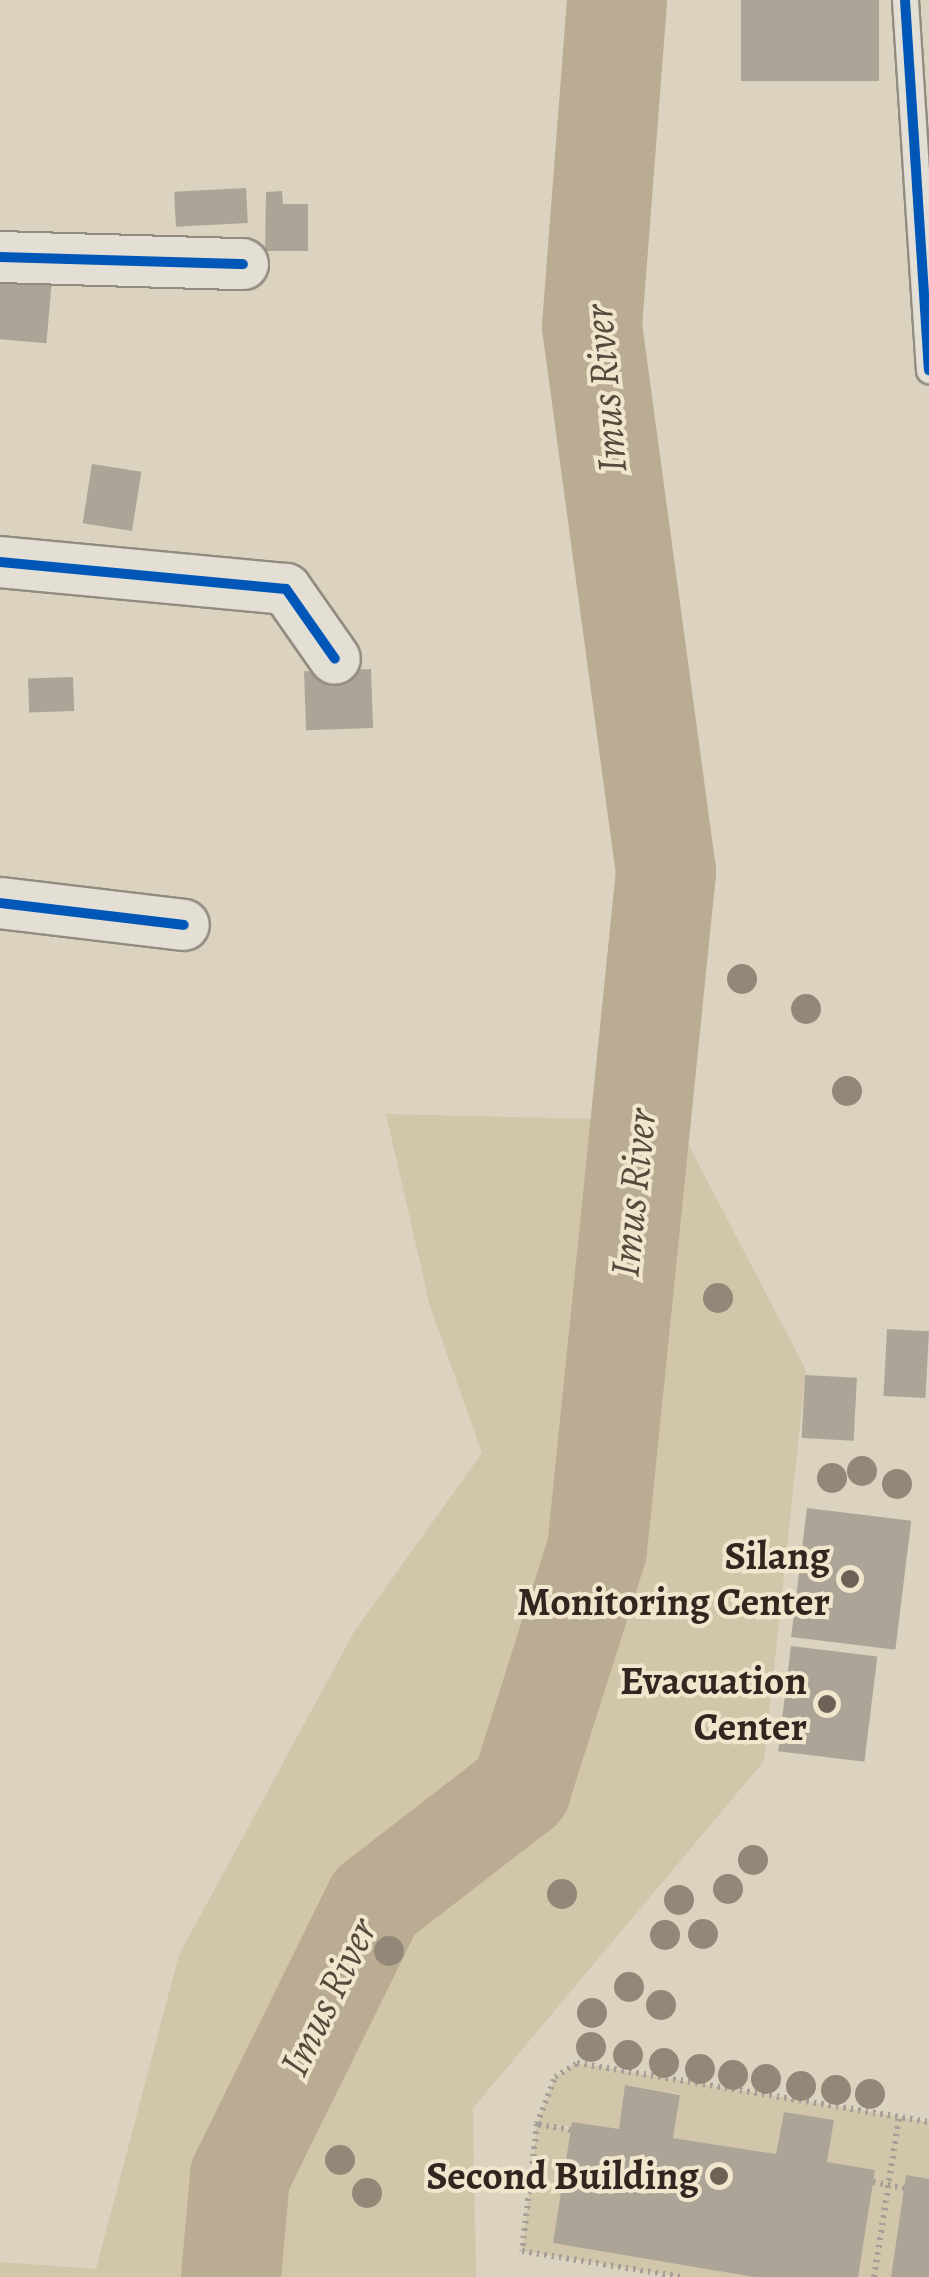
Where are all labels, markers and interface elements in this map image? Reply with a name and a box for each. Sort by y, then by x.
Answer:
water label: Imus River [573,303,637,475]
water label: Imus River [599,1106,667,1280]
place label: Silang Monitoring Center [517,1532,830,1626]
marker: Silang Monitoring Center [839,1568,861,1590]
place label: Evacuation Center [620,1657,807,1751]
marker: Evacuation Center [816,1693,838,1715]
water label: Imus River [268,1910,388,2084]
place label: Second Building [426,2152,699,2200]
marker: Second Building [708,2165,730,2187]

